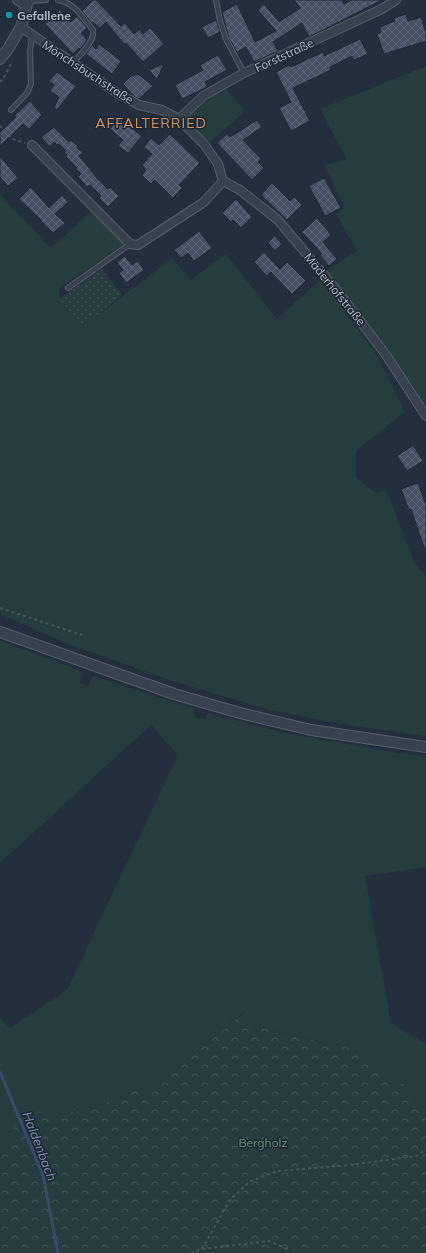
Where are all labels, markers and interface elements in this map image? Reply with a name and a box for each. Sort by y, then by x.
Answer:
place label: Gefallene [17,8,71,23]
marker: Gefallene [4,10,14,20]
street label: Forststraße [252,35,316,75]
street label: Mönchsbuchstraße [39,37,137,107]
district label: AFFALTERRIED [95,114,207,132]
street label: Mäderhofstraße [301,250,369,328]
water label: Haldenbach [19,1109,61,1183]
park label: Bergholz [238,1135,288,1150]

